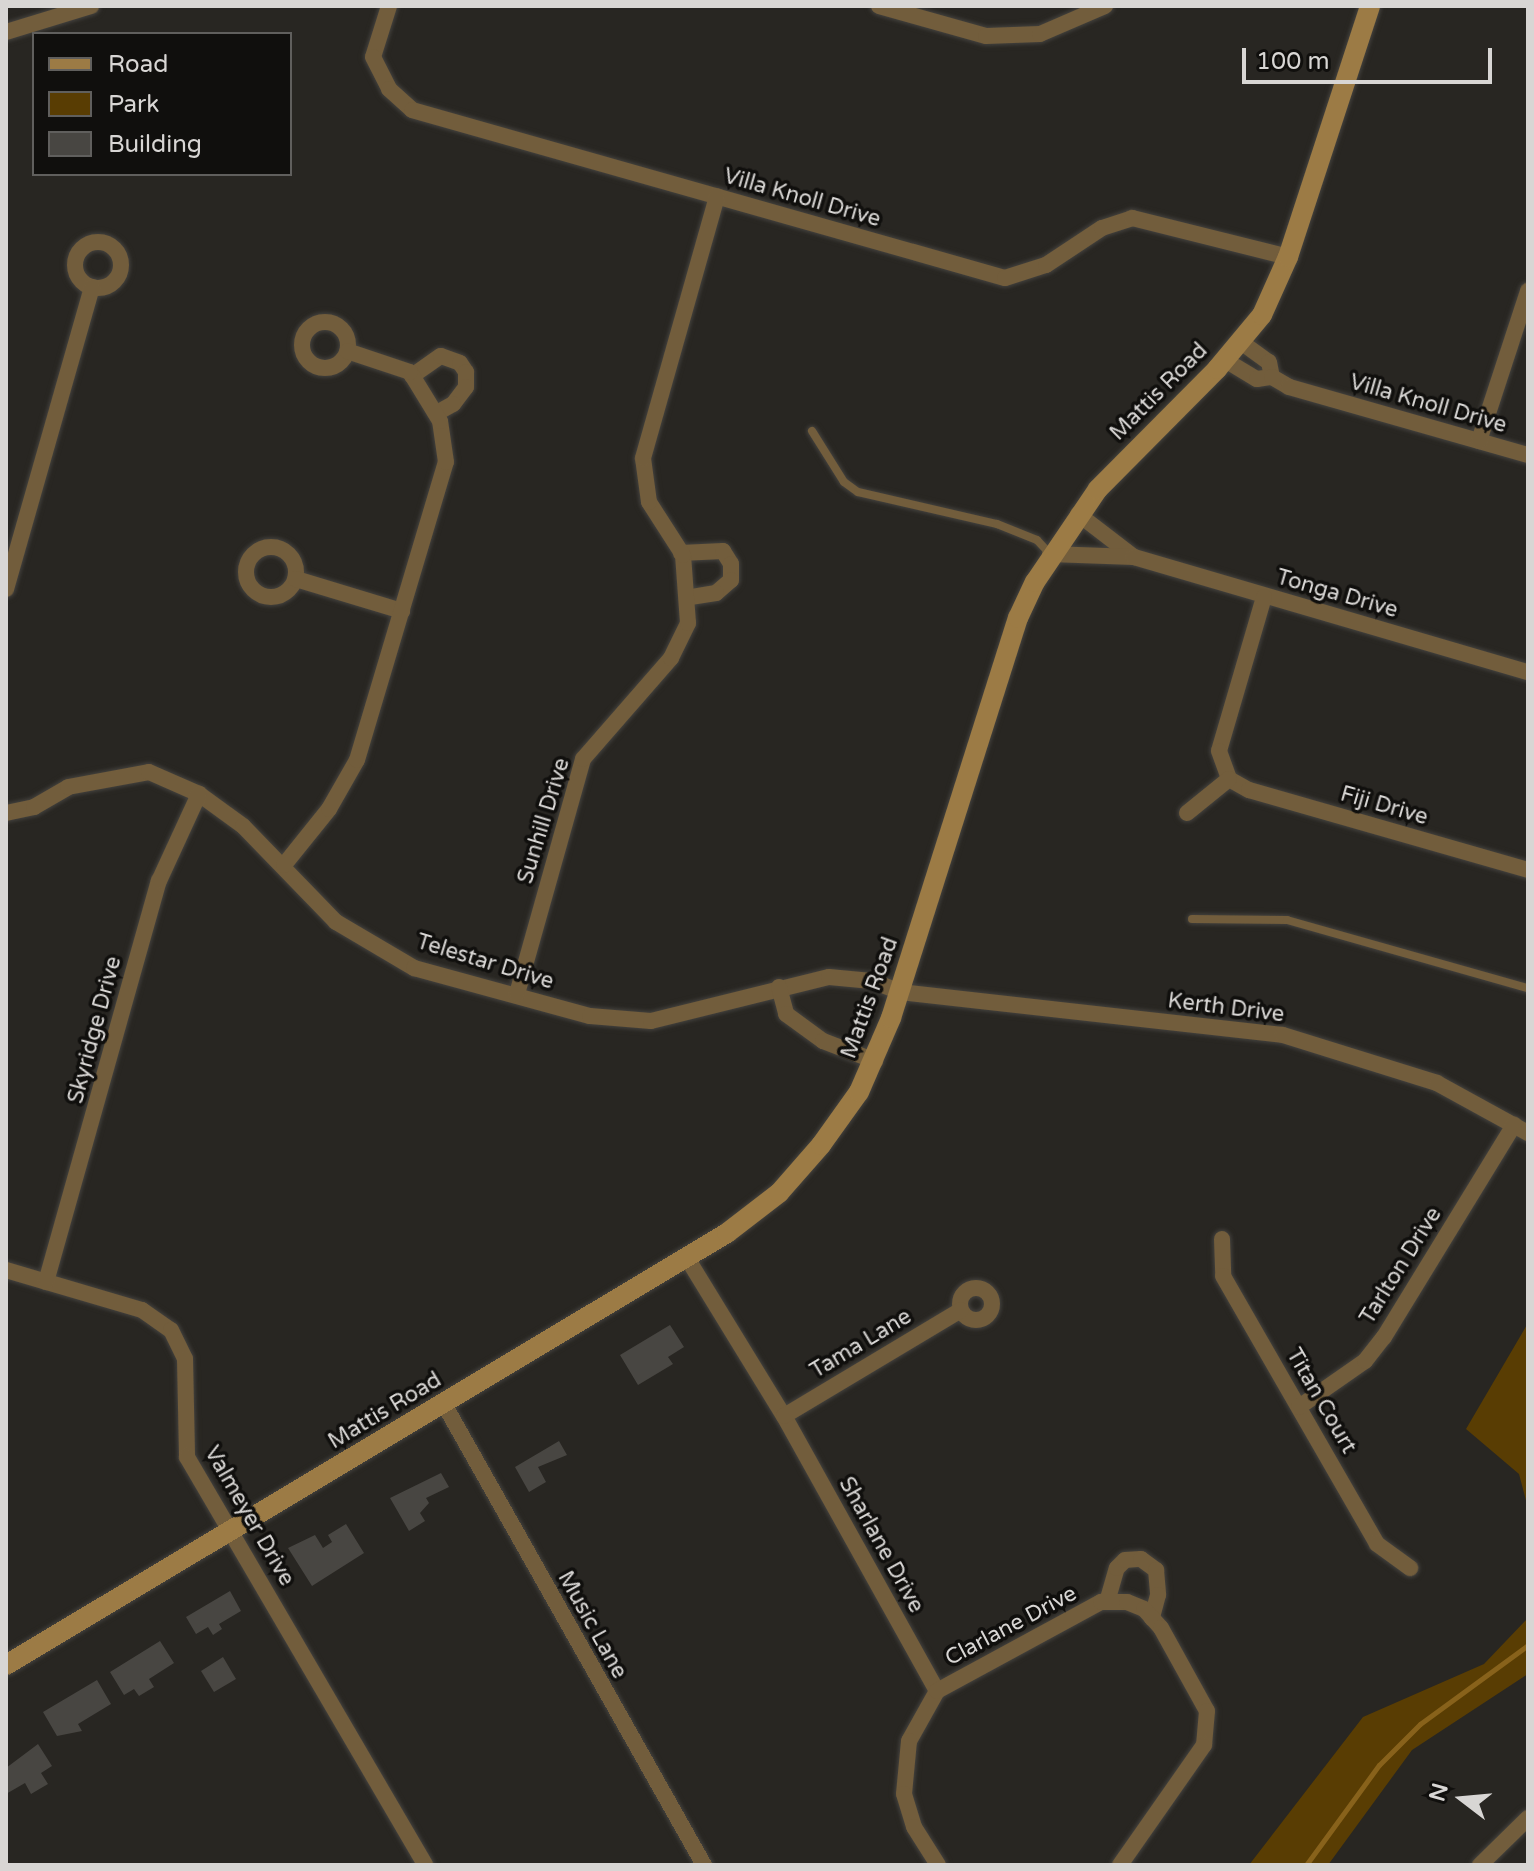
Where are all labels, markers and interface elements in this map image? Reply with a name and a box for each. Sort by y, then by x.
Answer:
legend [32,32,292,176]
scale bar [1246,32,1496,82]
text: 100 m [1256,47,1330,76]
text: Road [108,50,168,79]
text: Park [108,90,159,119]
text: Building [108,130,202,159]
street label: Villa Knoll Drive [721,163,883,233]
street label: Mattis Road [1105,338,1213,446]
street label: Villa Knoll Drive [1347,369,1509,439]
street label: Tonga Drive [1273,564,1401,624]
street label: Sunhill Drive [512,755,576,887]
street label: Fiji Drive [1337,781,1431,831]
street label: Telestar Drive [413,929,557,995]
street label: Mattis Road [836,934,904,1062]
street label: Skyridge Drive [63,954,127,1106]
street label: Kerth Drive [1166,988,1286,1028]
street label: Tarlton Drive [1355,1203,1447,1329]
street label: Tama Lane [806,1304,916,1384]
street label: Titan Court [1280,1344,1362,1458]
street label: Mattis Road [324,1367,446,1455]
street label: Valmeyer Drive [198,1441,300,1591]
street label: Sharlane Drive [833,1472,929,1618]
street label: Music Lane [552,1567,632,1683]
street label: Clarlane Drive [941,1580,1081,1672]
north arrow [1422,1759,1502,1839]
text: N [1424,1780,1454,1804]

